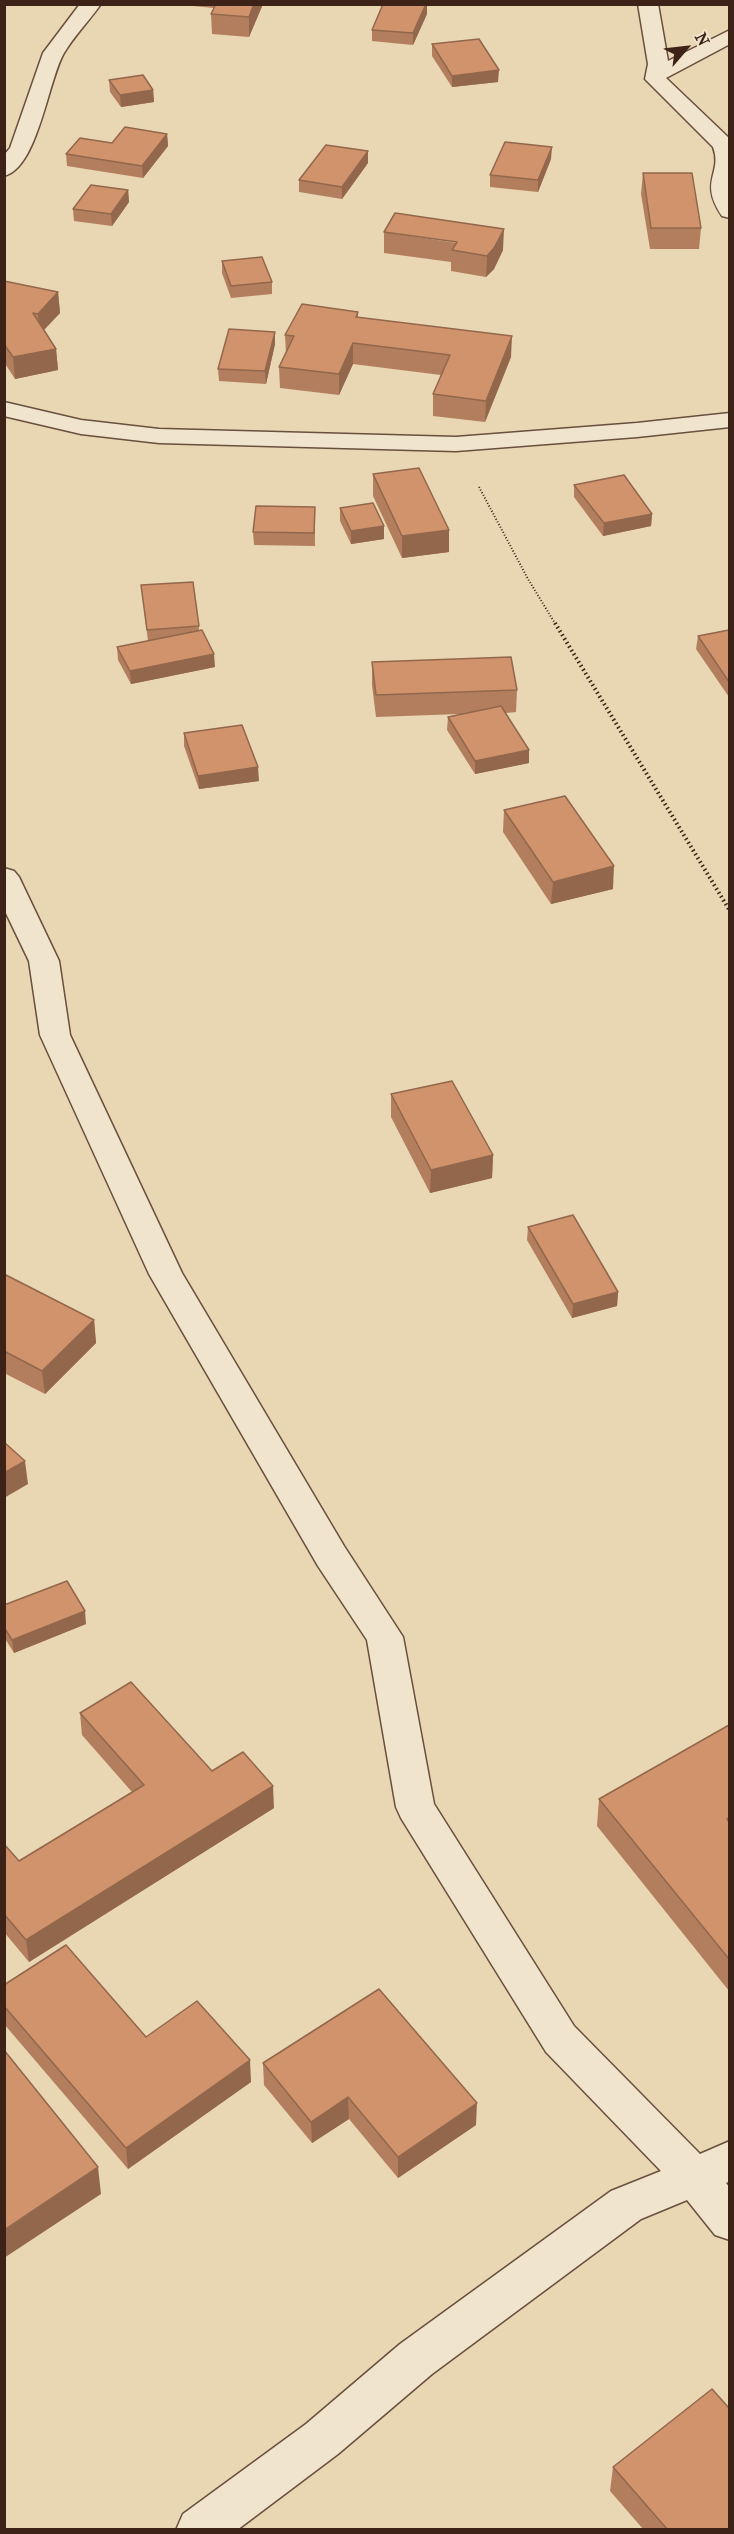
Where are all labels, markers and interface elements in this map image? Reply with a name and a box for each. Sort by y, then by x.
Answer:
north arrow [656,18,716,78]
text: N [691,29,714,49]

